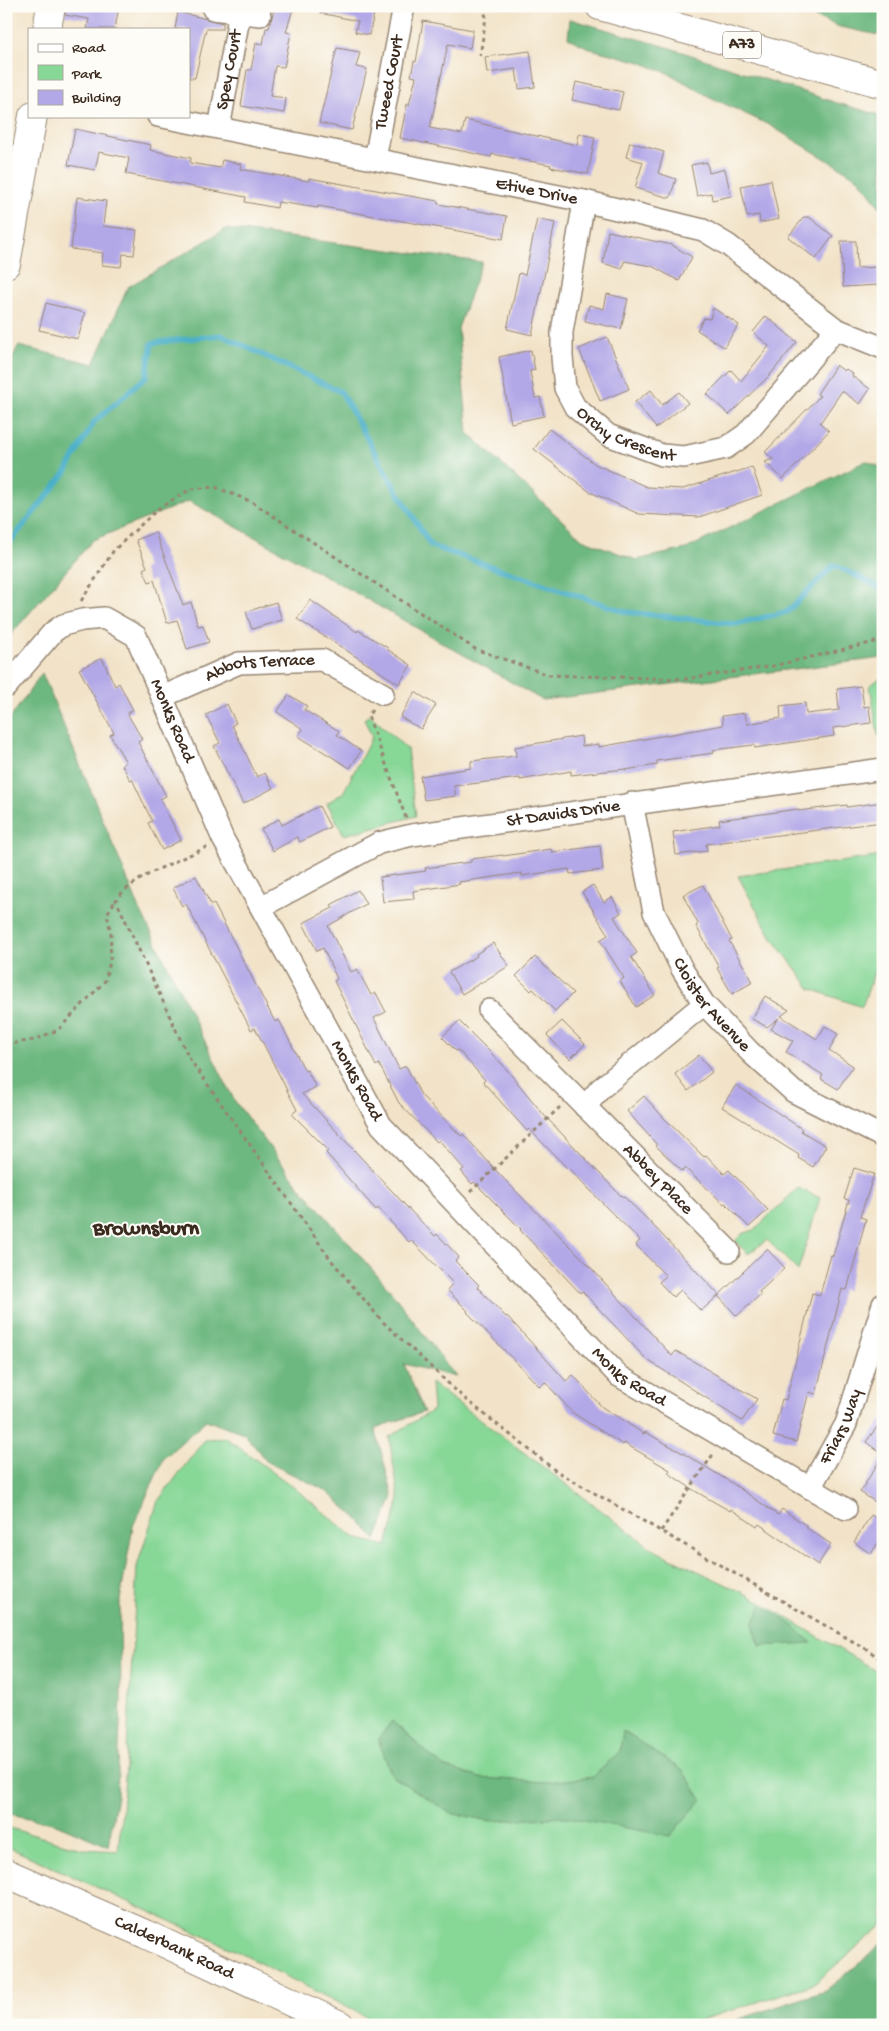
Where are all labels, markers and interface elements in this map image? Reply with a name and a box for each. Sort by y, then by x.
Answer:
street label: Spey Court [212,27,247,112]
legend [28,28,190,118]
street label: Tweed Court [370,32,409,132]
road number: A73 [723,32,761,58]
text: Road [72,40,106,58]
text: Park [71,66,102,84]
text: Building [71,90,121,108]
street label: Etive Drive [494,173,580,210]
street label: Orchy Crescent [572,402,678,467]
street label: Abbots Terrace [202,650,316,687]
street label: Monks Road [145,676,200,767]
street label: St Davids Drive [505,795,622,832]
street label: Cloister Avenue [668,954,755,1057]
street label: Monks Road [326,1037,388,1126]
street label: Abbey Place [618,1140,698,1220]
district label: Brownsburn [92,1217,200,1243]
street label: Monks Road [587,1343,671,1413]
street label: Friars Way [814,1386,867,1469]
street label: Calderbank Road [111,1911,239,1985]

